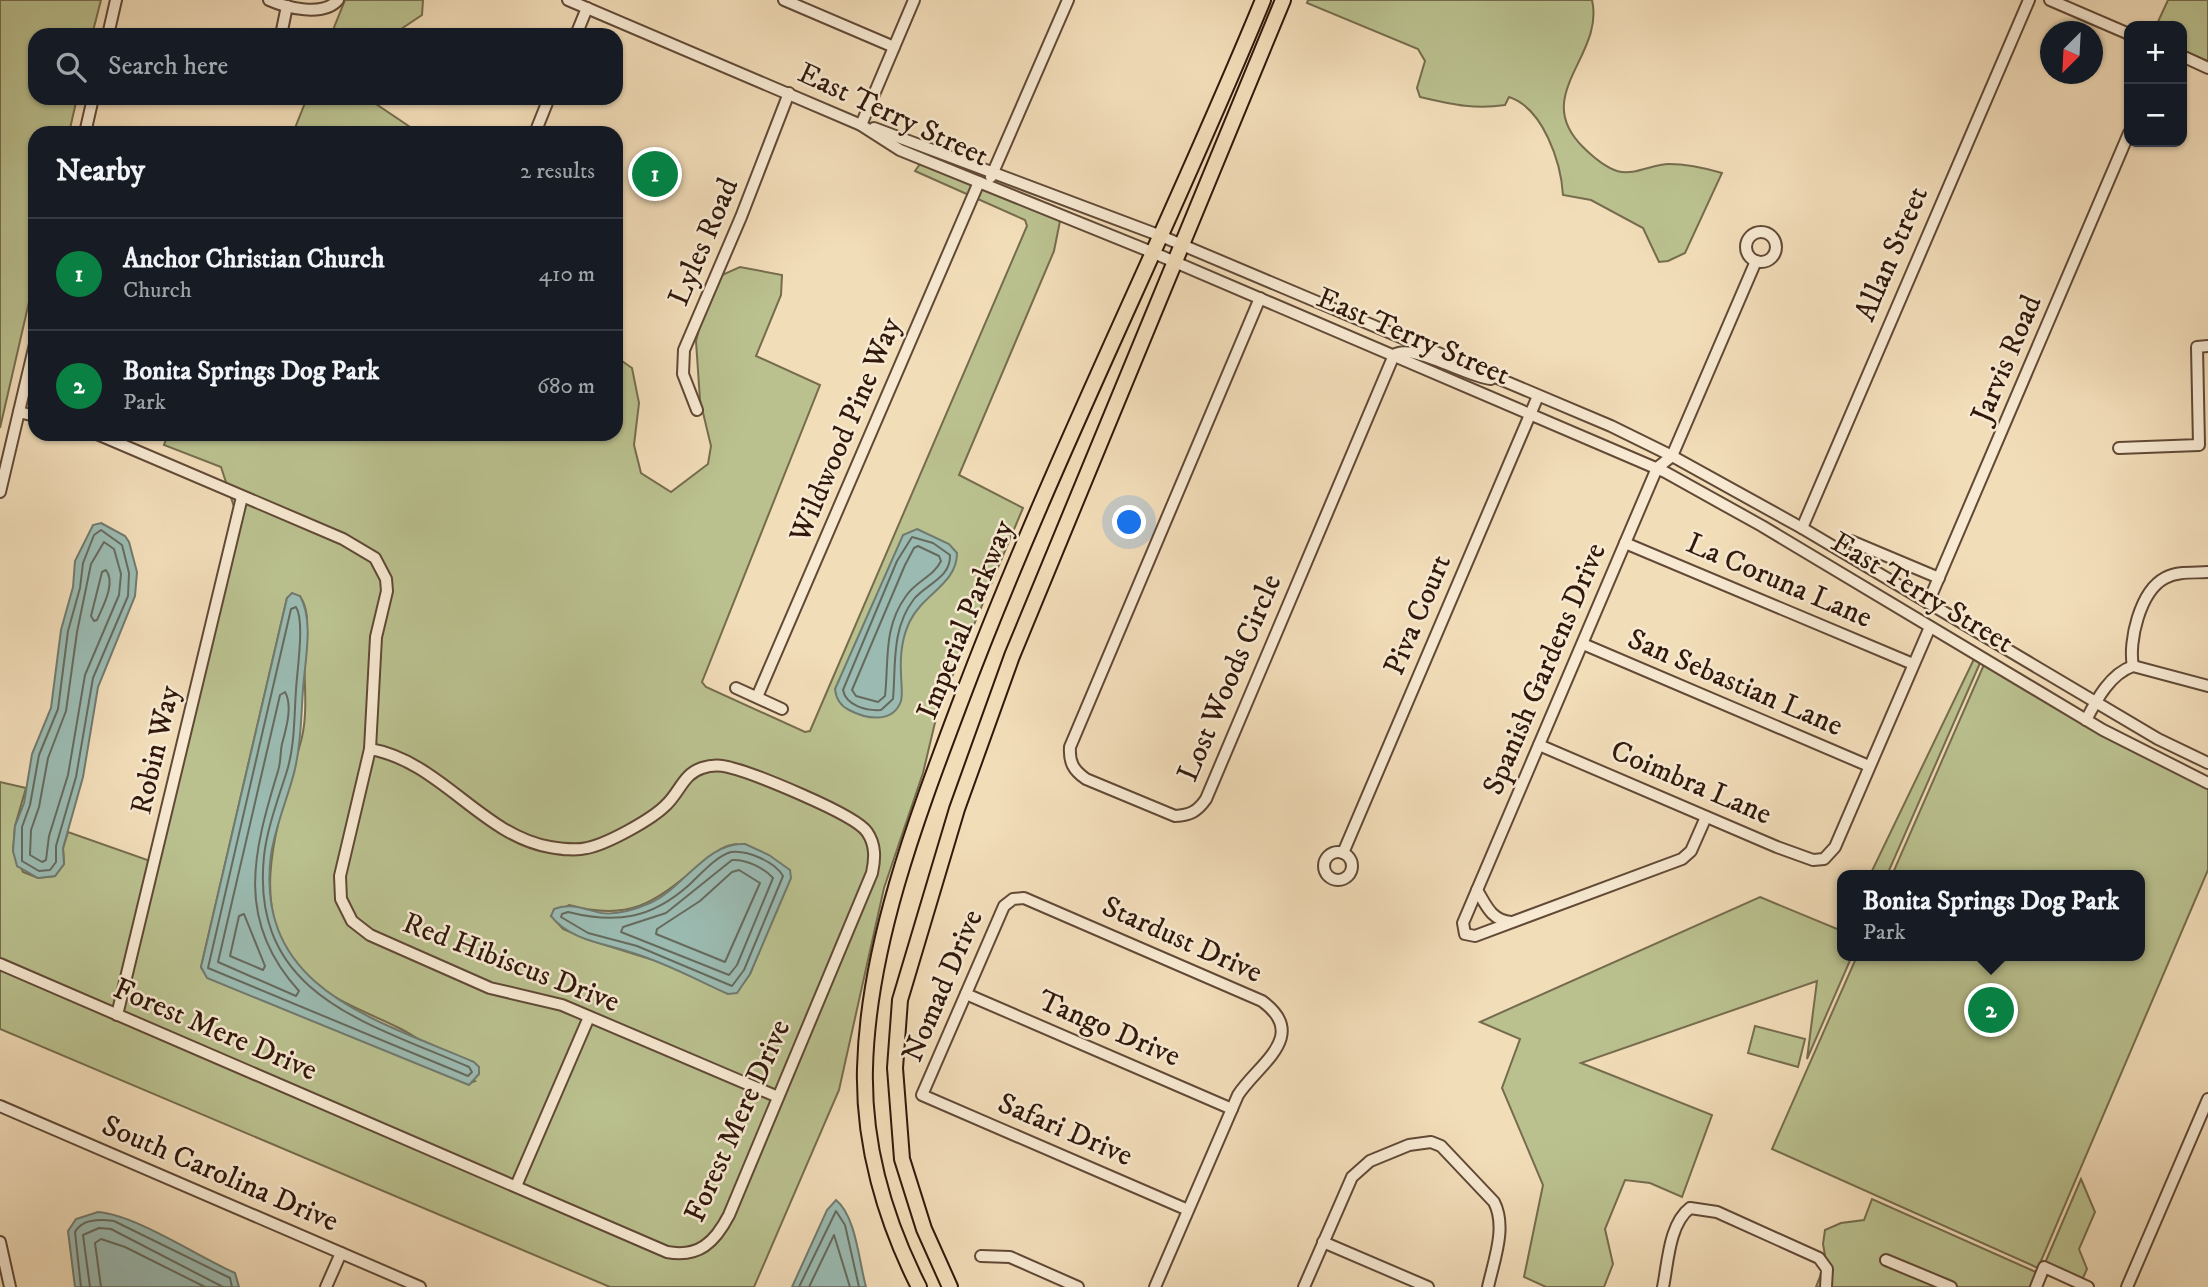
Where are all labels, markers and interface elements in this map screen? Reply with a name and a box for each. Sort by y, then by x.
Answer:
north arrow [2040,21,2103,84]
map controls [2124,21,2187,147]
button: + [2124,21,2187,84]
search box [28,28,623,105]
icon: search [52,48,90,86]
text: Search here [108,50,228,83]
street label: East Terry Street [792,55,994,175]
button: − [2124,84,2187,147]
pin: 1 [632,148,678,200]
text: Nearby [56,153,145,190]
text: 2 results [520,157,595,186]
street label: Lyles Road [661,173,747,311]
street label: Allan Street [1847,181,1937,327]
text: Anchor Christian Church [123,243,385,276]
text: 1 [75,260,83,289]
text: 410 m [539,260,595,289]
text: Church [123,276,192,305]
street label: East Terry Street [1311,280,1515,394]
street label: Jarvis Road [1962,290,2050,431]
street label: Wildwood Pine Way [782,311,910,549]
text: Bonita Springs Dog Park [123,355,380,388]
text: 2 [73,372,85,401]
text: 680 m [537,372,595,401]
text: Park [123,388,166,417]
your location [1112,505,1146,539]
street label: Imperial Parkway [909,514,1023,725]
street label: East Terry Street [1824,524,2020,662]
street label: La Coruna Lane [1681,525,1877,637]
street label: Spanish Gardens Drive [1475,537,1615,801]
street label: Piva Court [1376,549,1460,681]
street label: Lost Woods Circle [1170,569,1290,787]
street label: San Sebastian Lane [1622,621,1848,745]
street label: Robin Way [123,681,189,818]
street label: Coimbra Lane [1605,732,1777,834]
popup [1837,870,2145,961]
text: Bonita Springs Dog Park [1863,885,2119,918]
street label: Stardust Drive [1096,888,1268,992]
street label: Nomad Drive [894,904,992,1068]
street label: Red Hibiscus Drive [397,905,625,1021]
text: Park [1863,918,1906,947]
street label: Forest Mere Drive [108,970,322,1090]
street label: Tango Drive [1032,982,1186,1076]
pin: 2 [1968,984,2014,1036]
street label: Forest Mere Drive [677,1014,799,1228]
street label: Safari Drive [992,1085,1138,1175]
street label: South Carolina Drive [96,1107,344,1241]

